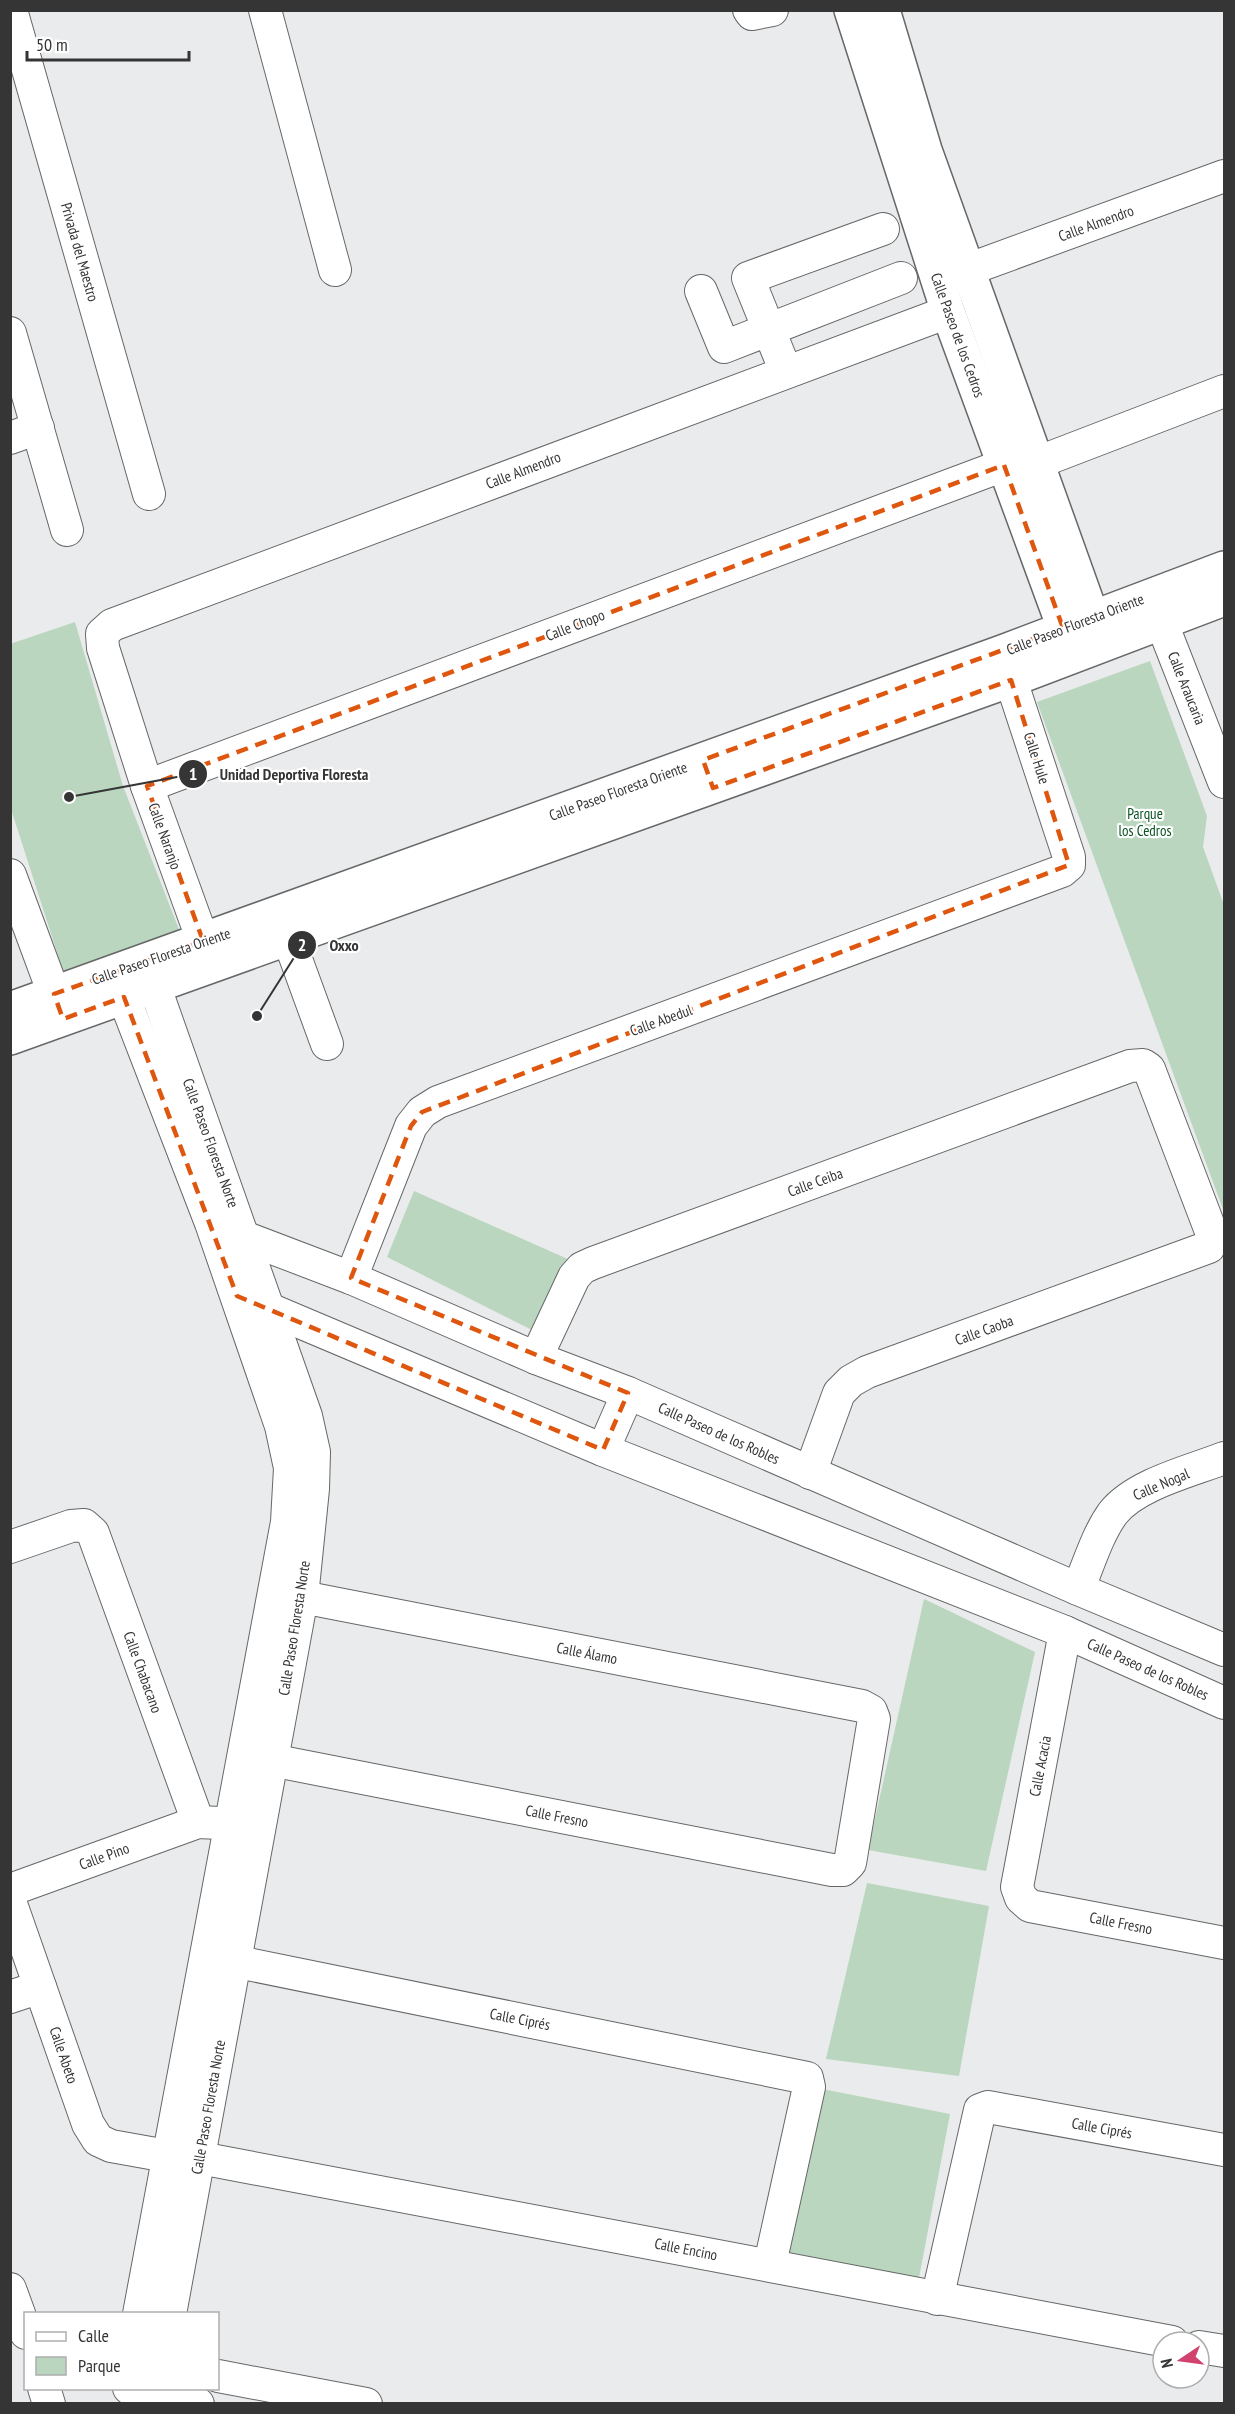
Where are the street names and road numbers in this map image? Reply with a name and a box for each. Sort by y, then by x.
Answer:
street label: Privada del Maestro [57,200,103,304]
street label: Calle Almendro [1056,201,1136,245]
street label: Calle Paseo de los Cedros [927,270,989,400]
street label: Calle Almendro [483,447,563,493]
street label: Calle Paseo Floresta Oriente [1004,589,1146,659]
street label: Calle Chopo [543,605,607,645]
street label: Calle Araucaria [1164,649,1210,727]
street label: Calle Hule [1020,730,1054,786]
street label: Calle Paseo Floresta Oriente [546,757,690,825]
street label: Calle Naranjo [144,800,186,872]
street label: Calle Paseo Floresta Oriente [89,923,233,989]
street label: Calle Abedul [627,1000,695,1040]
street label: Calle Paseo Floresta Norte [179,1076,243,1210]
street label: Calle Ceiba [785,1163,845,1201]
street label: Calle Caoba [952,1311,1016,1349]
street label: Calle Paseo de los Robles [655,1398,783,1468]
street label: Calle Nogal [1130,1463,1193,1504]
street label: Calle Paseo Floresta Norte [274,1559,314,1697]
street label: Calle Chabacano [119,1629,167,1715]
street label: Calle Paseo de los Robles [1084,1634,1212,1704]
street label: Calle Álamo [555,1638,619,1668]
street label: Calle Acacia [1025,1734,1055,1798]
street label: Calle Fresno [524,1801,590,1831]
street label: Calle Pino [76,1838,132,1874]
street label: Calle Fresno [1088,1908,1154,1938]
street label: Calle Ciprés [488,2004,552,2034]
street label: Calle Abeto [45,2024,83,2086]
street label: Calle Paseo Floresta Norte [187,2038,229,2176]
street label: Calle Ciprés [1070,2113,1134,2143]
street label: Calle Encino [653,2234,719,2264]

